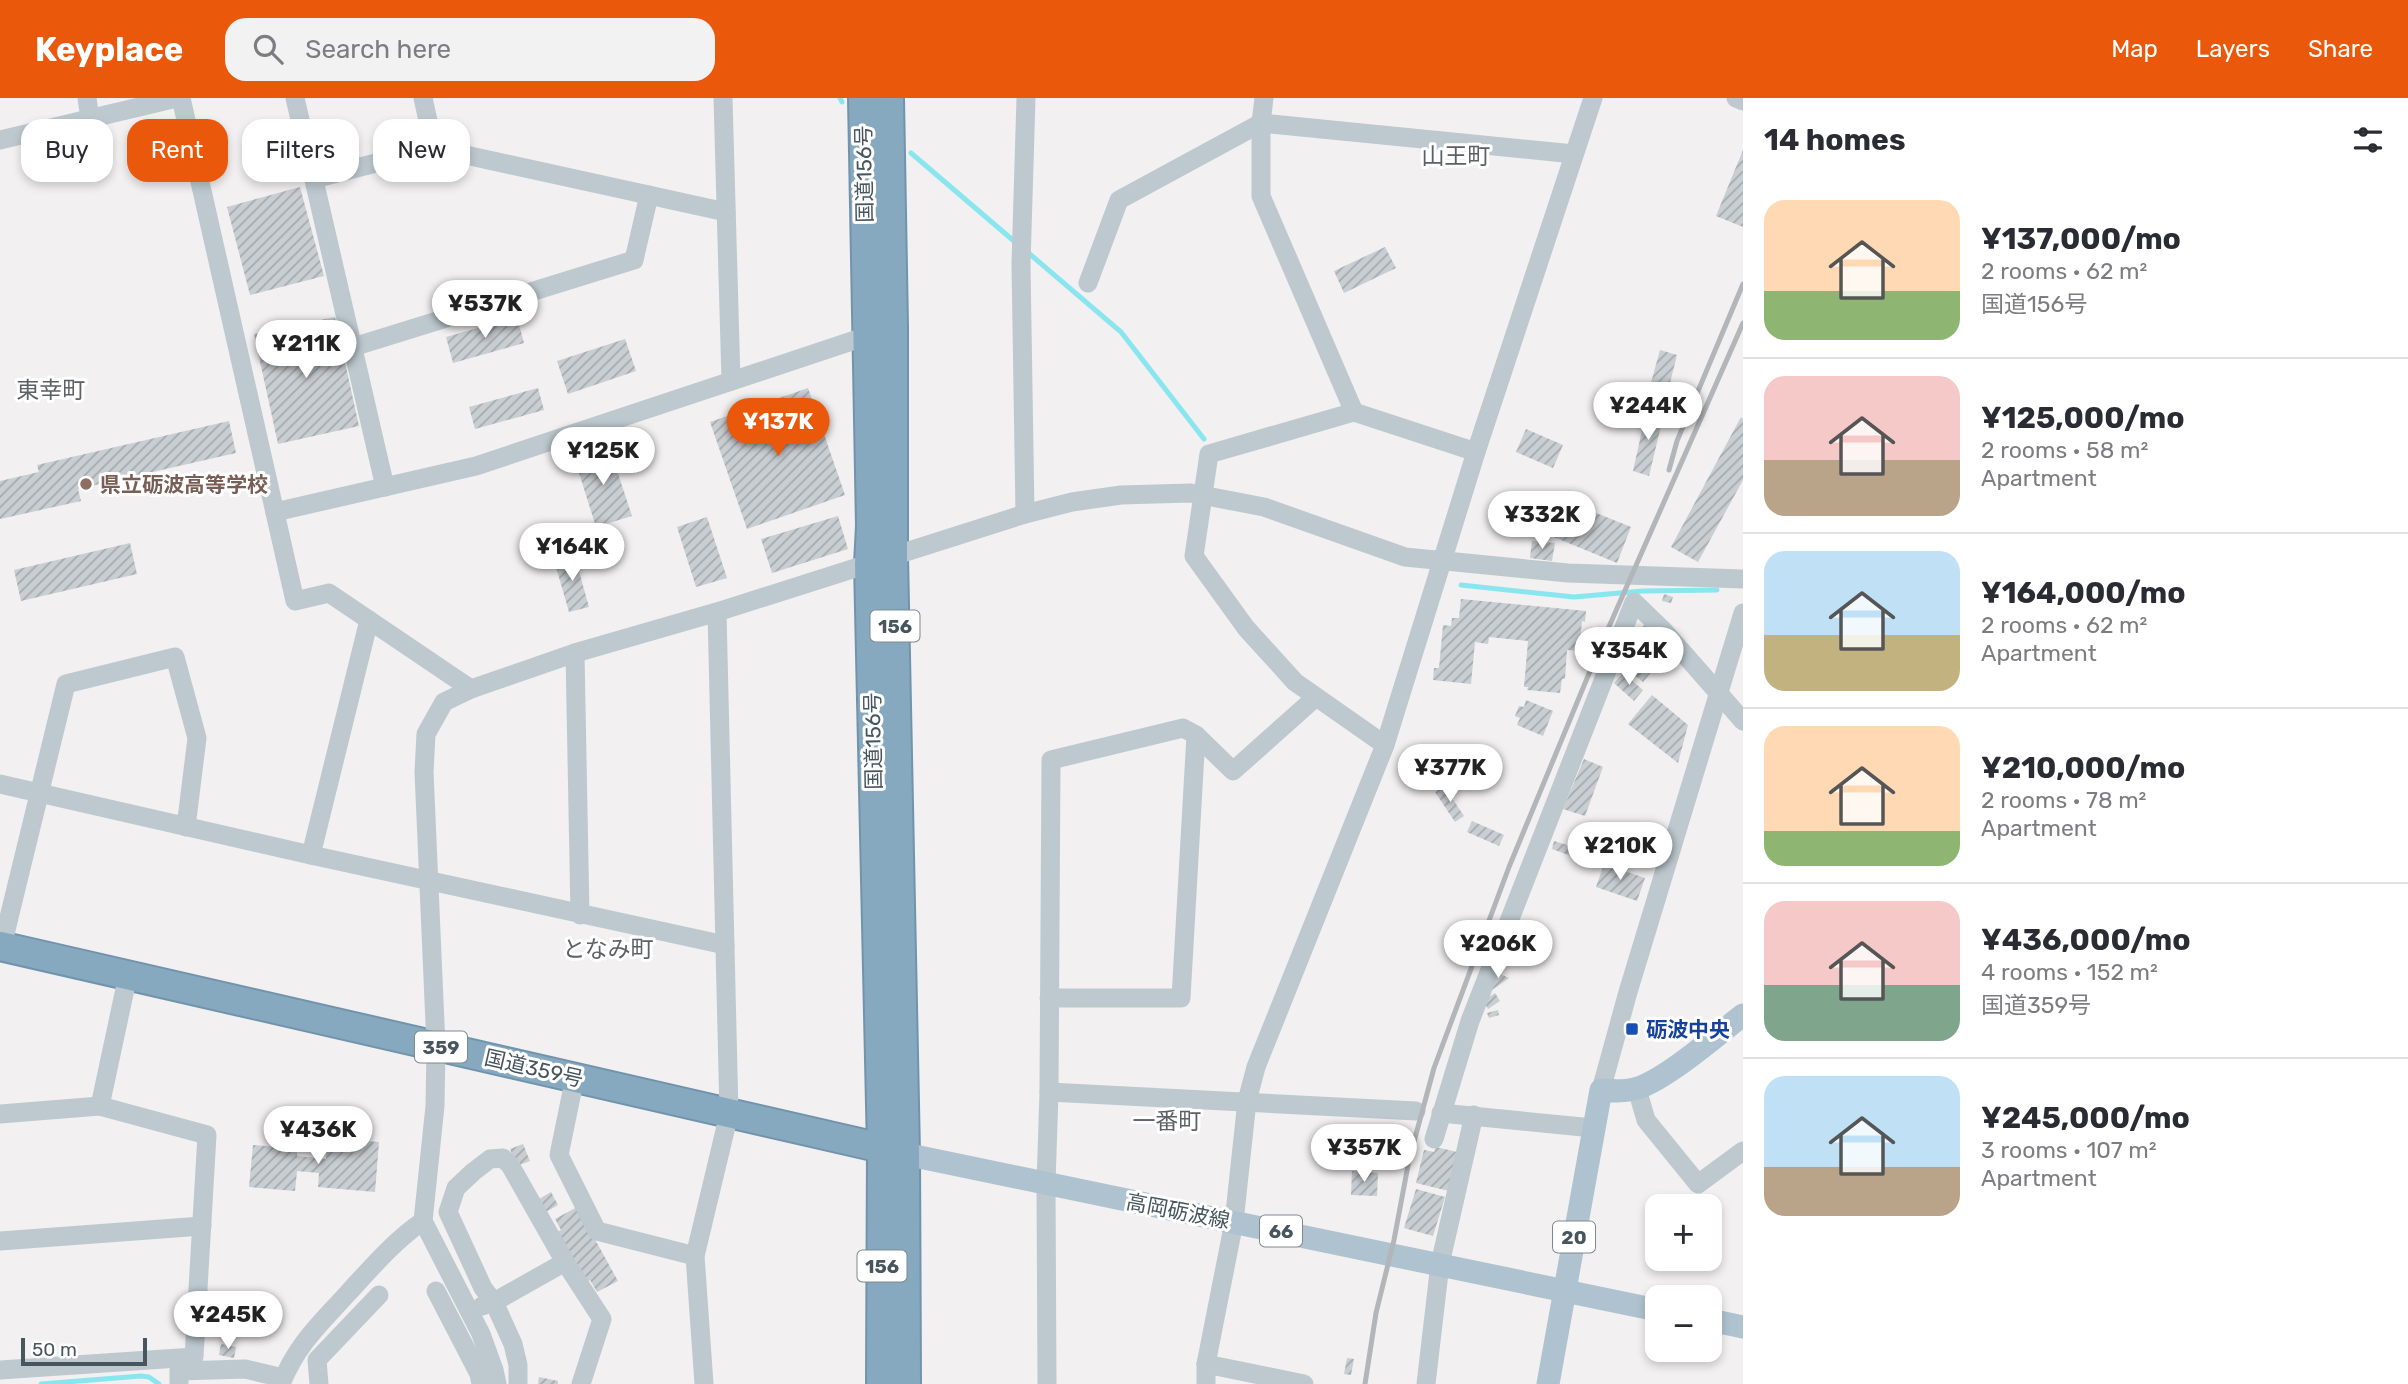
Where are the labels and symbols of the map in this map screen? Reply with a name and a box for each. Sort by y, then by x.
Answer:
street label: 国道156号 [851,125,877,223]
district label: 山王町 [1422,142,1491,170]
pin: ¥537K [436,280,534,340]
pin: ¥211K [257,320,355,380]
district label: 東幸町 [17,376,86,404]
pin: ¥244K [1599,382,1697,442]
pin: ¥137K [729,398,827,458]
pin: ¥125K [554,428,652,487]
place label: 県立砺波高等学校 [100,472,268,497]
marker: 県立砺波高等学校 [78,476,94,492]
pin: ¥332K [1493,491,1591,551]
pin: ¥164K [523,524,621,583]
road number: 156 [870,610,920,642]
pin: ¥354K [1580,628,1678,687]
street label: 国道156号 [860,692,886,790]
pin: ¥377K [1401,744,1499,804]
pin: ¥210K [1571,822,1669,882]
pin: ¥206K [1449,920,1547,980]
district label: となみ町 [562,935,654,963]
place label: 砺波中央 [1646,1017,1730,1042]
marker: 砺波中央 [1624,1021,1640,1037]
road number: 359 [415,1032,467,1063]
street label: 国道359号 [482,1045,586,1091]
pin: ¥436K [269,1107,367,1166]
district label: 一番町 [1133,1107,1202,1135]
pin: ¥357K [1315,1124,1413,1184]
street label: 高岡砺波線 [1124,1189,1232,1233]
road number: 66 [1260,1216,1302,1246]
road number: 20 [1553,1222,1595,1252]
road number: 156 [858,1250,906,1282]
pin: ¥245K [179,1292,277,1351]
scale bar [21,1335,147,1367]

